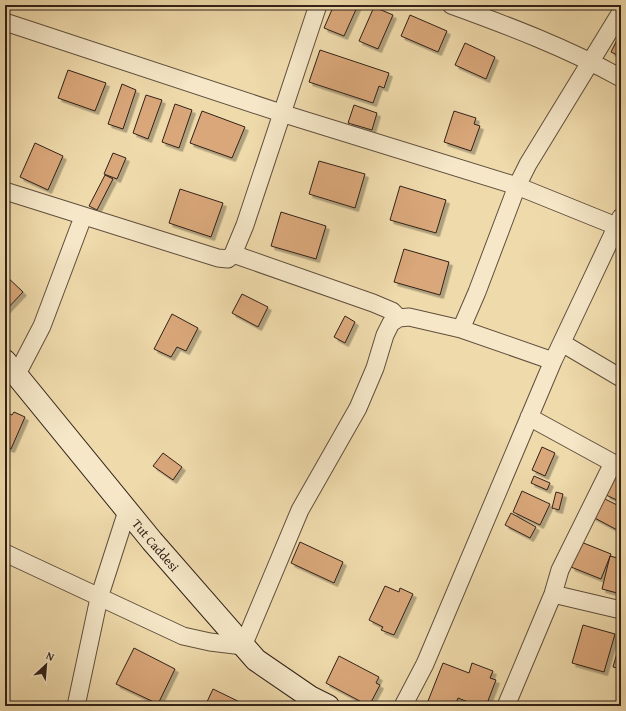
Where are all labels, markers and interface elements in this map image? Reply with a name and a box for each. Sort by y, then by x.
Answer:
street label: Tut Caddesi [128,515,184,576]
north arrow [26,645,66,685]
text: N [44,647,58,665]

